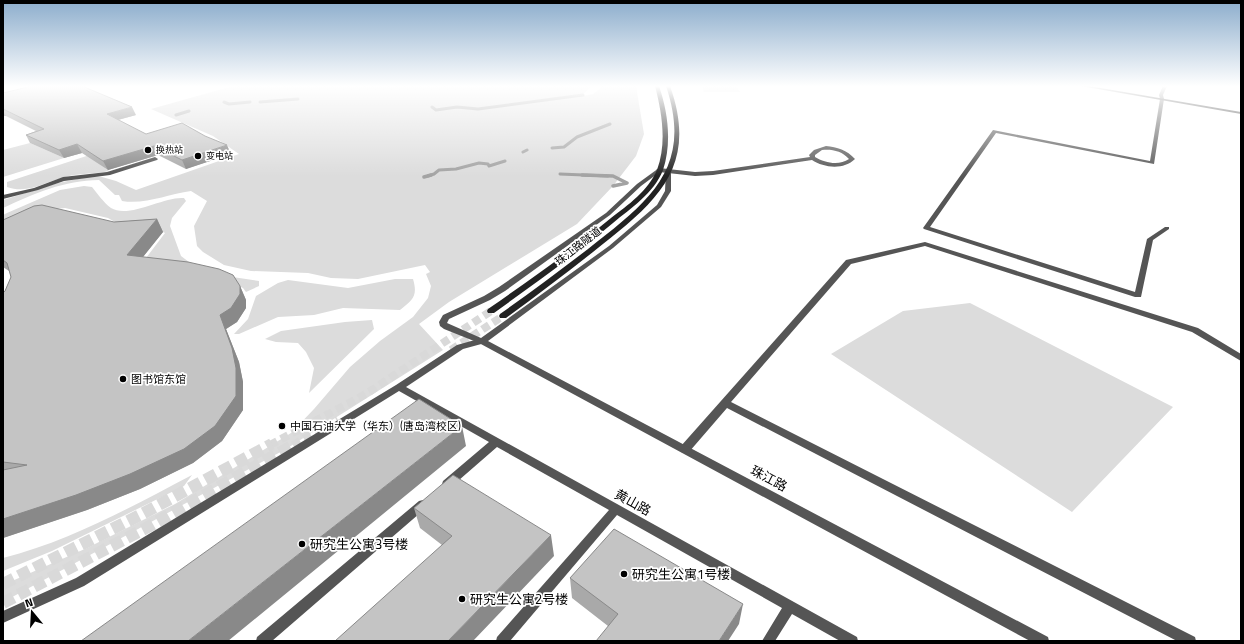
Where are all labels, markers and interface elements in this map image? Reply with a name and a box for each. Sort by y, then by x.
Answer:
place label: 换热站 [156,143,183,156]
marker: 换热站 [143,145,153,155]
place label: 变电站 [206,149,233,162]
marker: 变电站 [193,151,203,161]
street label: 珠江路隧道 [551,223,605,269]
place label: 图书馆东馆 [131,371,186,387]
marker: 图书馆东馆 [118,374,128,384]
place label: 中国石油大学（华东）(唐岛湾校区) [290,418,461,434]
marker: 中国石油大学（华东）(唐岛湾校区) [277,421,287,431]
street label: 珠江路 [747,460,791,496]
street label: 黄山路 [611,484,655,520]
place label: 研究生公寓3号楼 [310,534,408,554]
marker: 研究生公寓3号楼 [297,539,307,549]
place label: 研究生公寓1号楼 [632,564,730,584]
marker: 研究生公寓1号楼 [619,569,629,579]
place label: 研究生公寓2号楼 [470,589,568,609]
north arrow [12,592,52,632]
text: N [23,594,35,611]
marker: 研究生公寓2号楼 [457,594,467,604]

